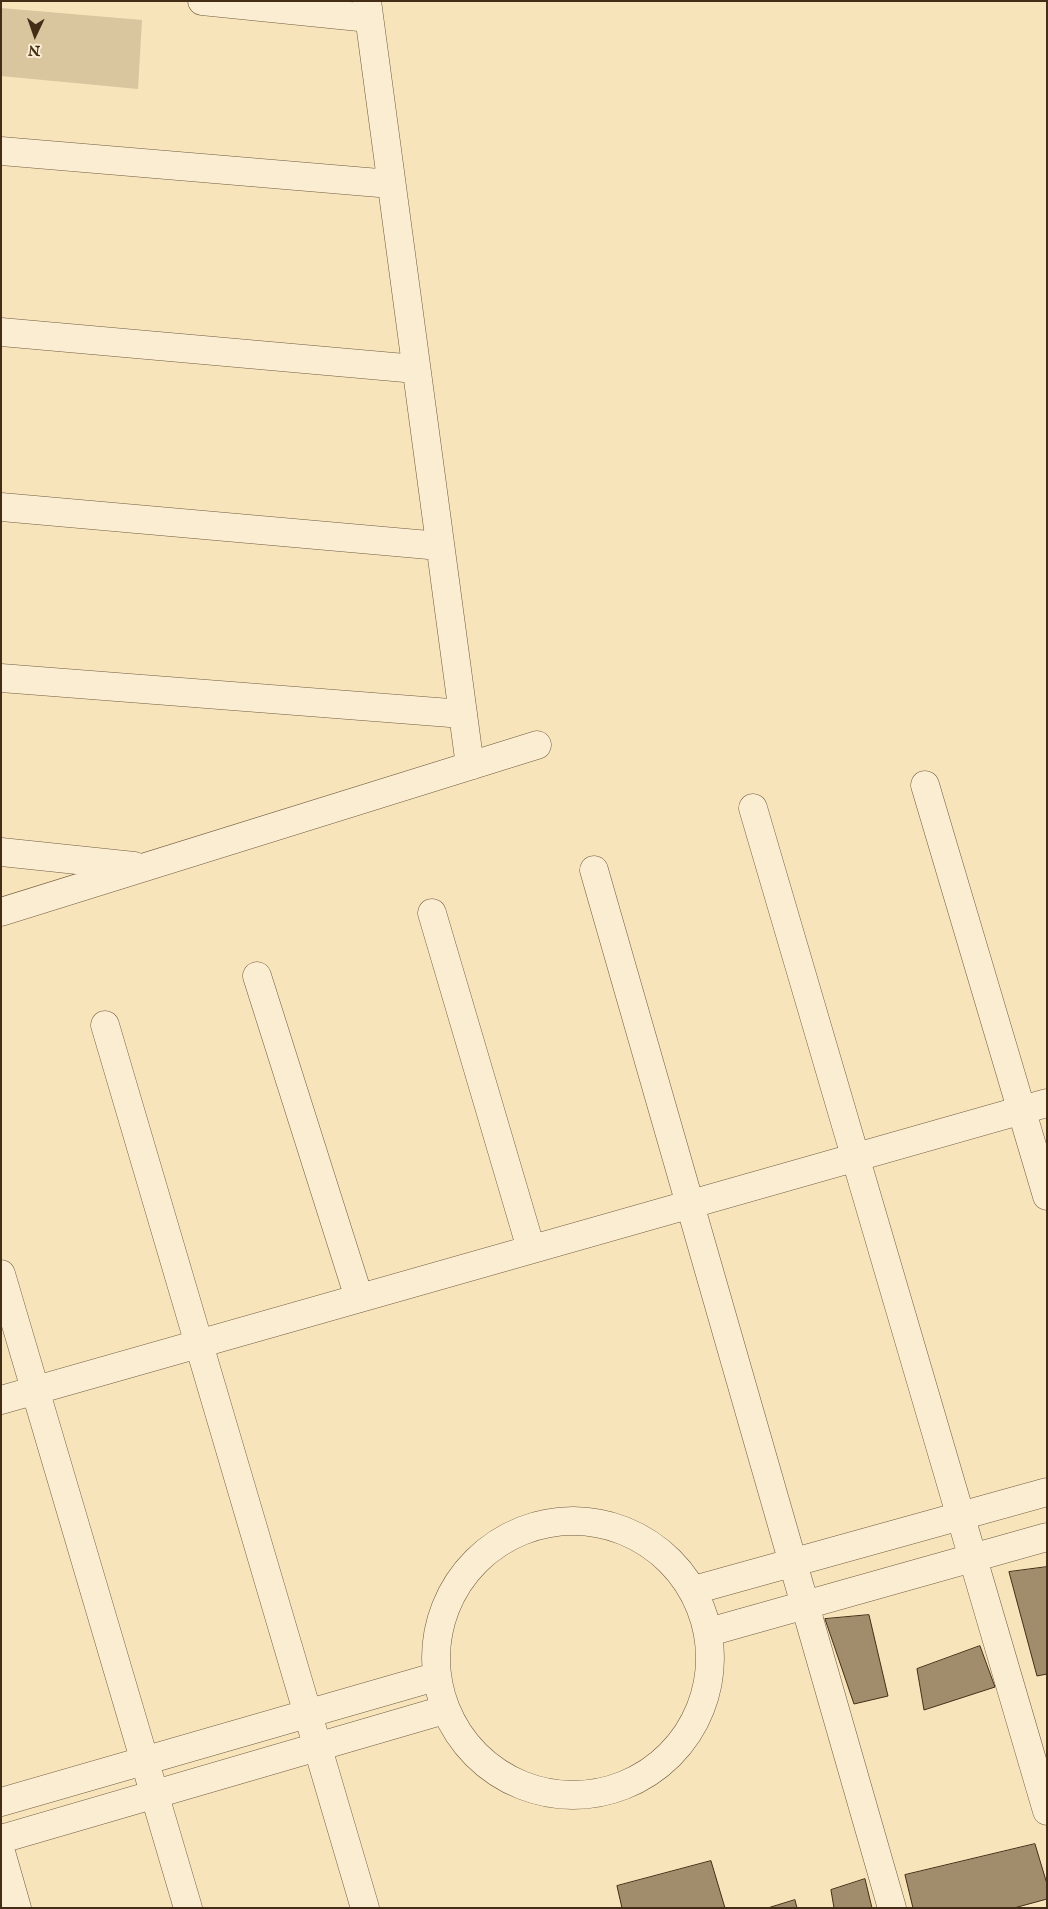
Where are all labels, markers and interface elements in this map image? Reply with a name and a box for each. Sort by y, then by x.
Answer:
north arrow [10,10,60,60]
text: N [28,41,41,59]

